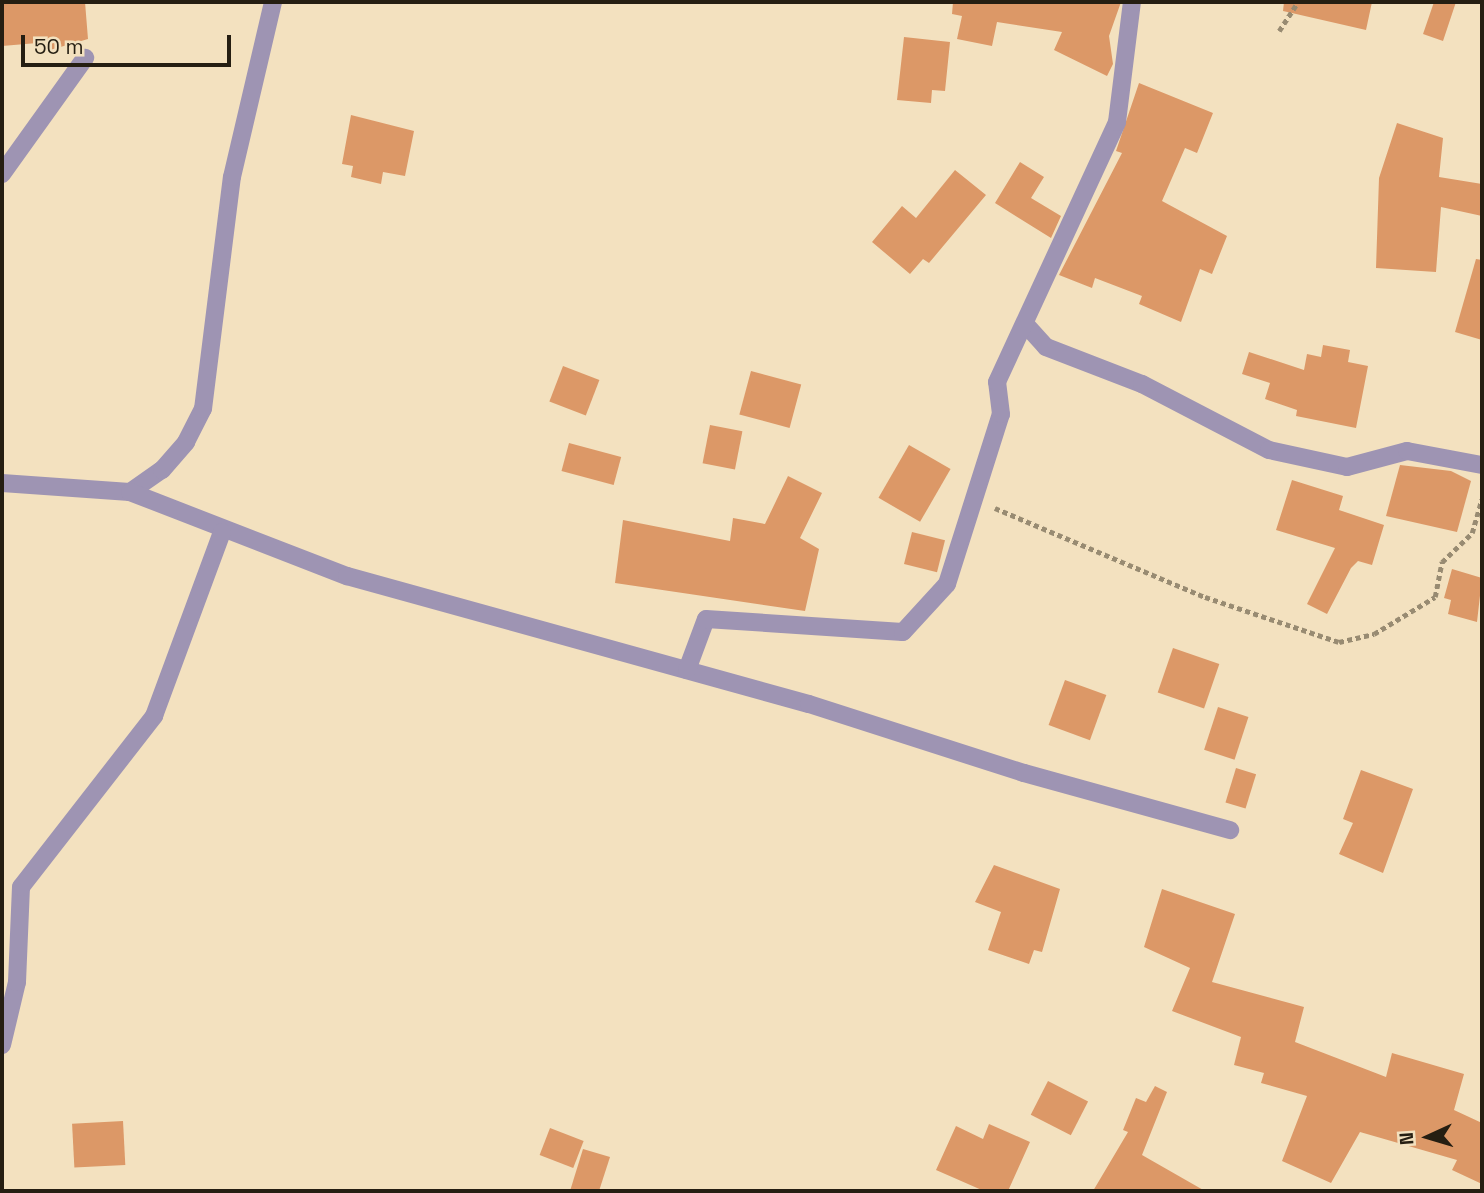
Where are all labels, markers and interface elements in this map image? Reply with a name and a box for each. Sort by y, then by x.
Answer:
scale bar [24,21,234,65]
text: 50 m [34,33,84,60]
north arrow [1393,1102,1463,1172]
text: N [1394,1131,1419,1146]

